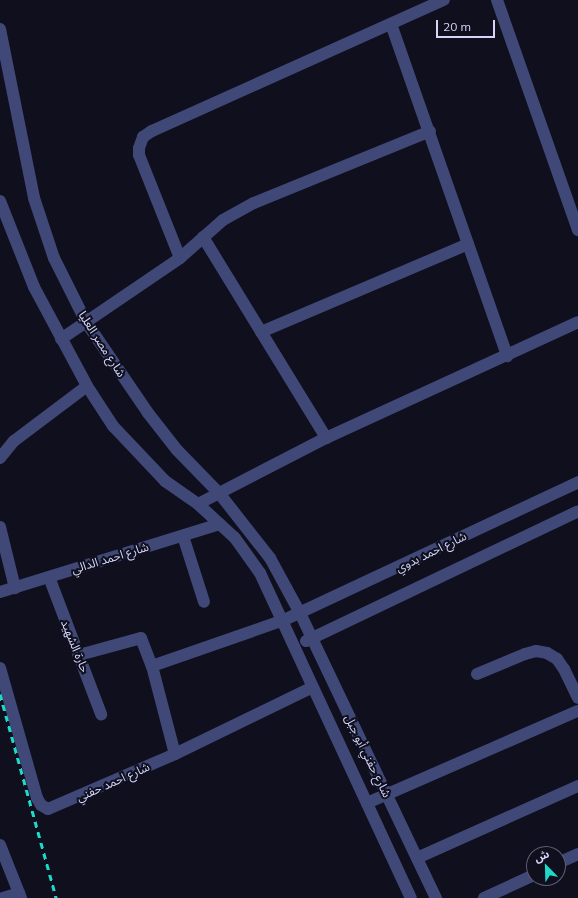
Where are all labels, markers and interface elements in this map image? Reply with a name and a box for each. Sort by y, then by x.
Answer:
scale bar [438,12,497,38]
text: 20 m [443,19,471,34]
street label: شارع مصر العليا [75,308,129,380]
street label: شارع احمد بدوي [393,529,469,575]
street label: شارع احمد الدالي [70,539,150,577]
street label: حارة الشهيد [58,618,92,674]
street label: شارع حفني أبو جبل [342,712,394,800]
street label: شارع احمد حفني [74,759,152,805]
north arrow [526,846,566,886]
text: ش [532,846,551,865]

